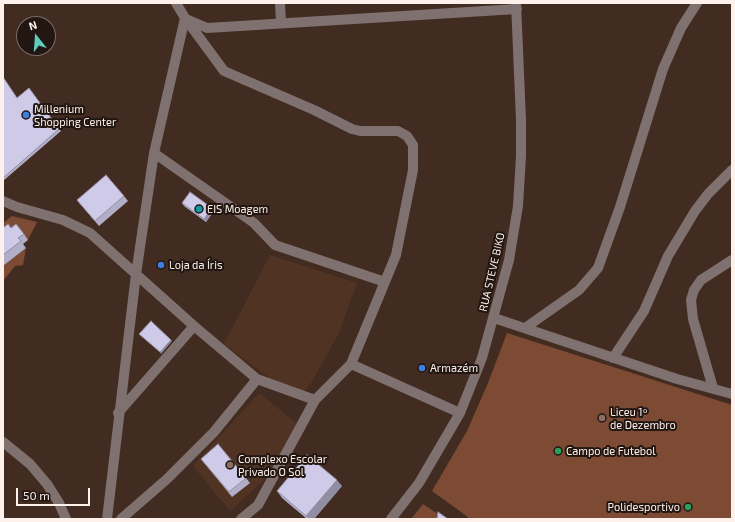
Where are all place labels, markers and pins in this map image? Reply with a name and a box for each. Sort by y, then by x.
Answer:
place label: Millenium Shopping Center [34,102,116,128]
marker: Millenium Shopping Center [21,110,31,120]
place label: EIS Moagem [207,202,268,216]
marker: EIS Moagem [194,204,204,214]
place label: Loja da Íris [169,258,223,272]
marker: Loja da Íris [156,260,166,270]
place label: Armazém [430,361,478,375]
marker: Armazém [417,363,427,373]
place label: Liceu 1º de Dezembro [610,405,676,431]
marker: Liceu 1º de Dezembro [597,413,607,423]
place label: Campo de Futebol [566,444,656,458]
marker: Campo de Futebol [553,446,563,456]
place label: Complexo Escolar Privado O Sol [238,452,327,478]
marker: Complexo Escolar Privado O Sol [225,460,235,470]
place label: Polidesportivo [608,500,680,514]
marker: Polidesportivo [683,502,693,512]

